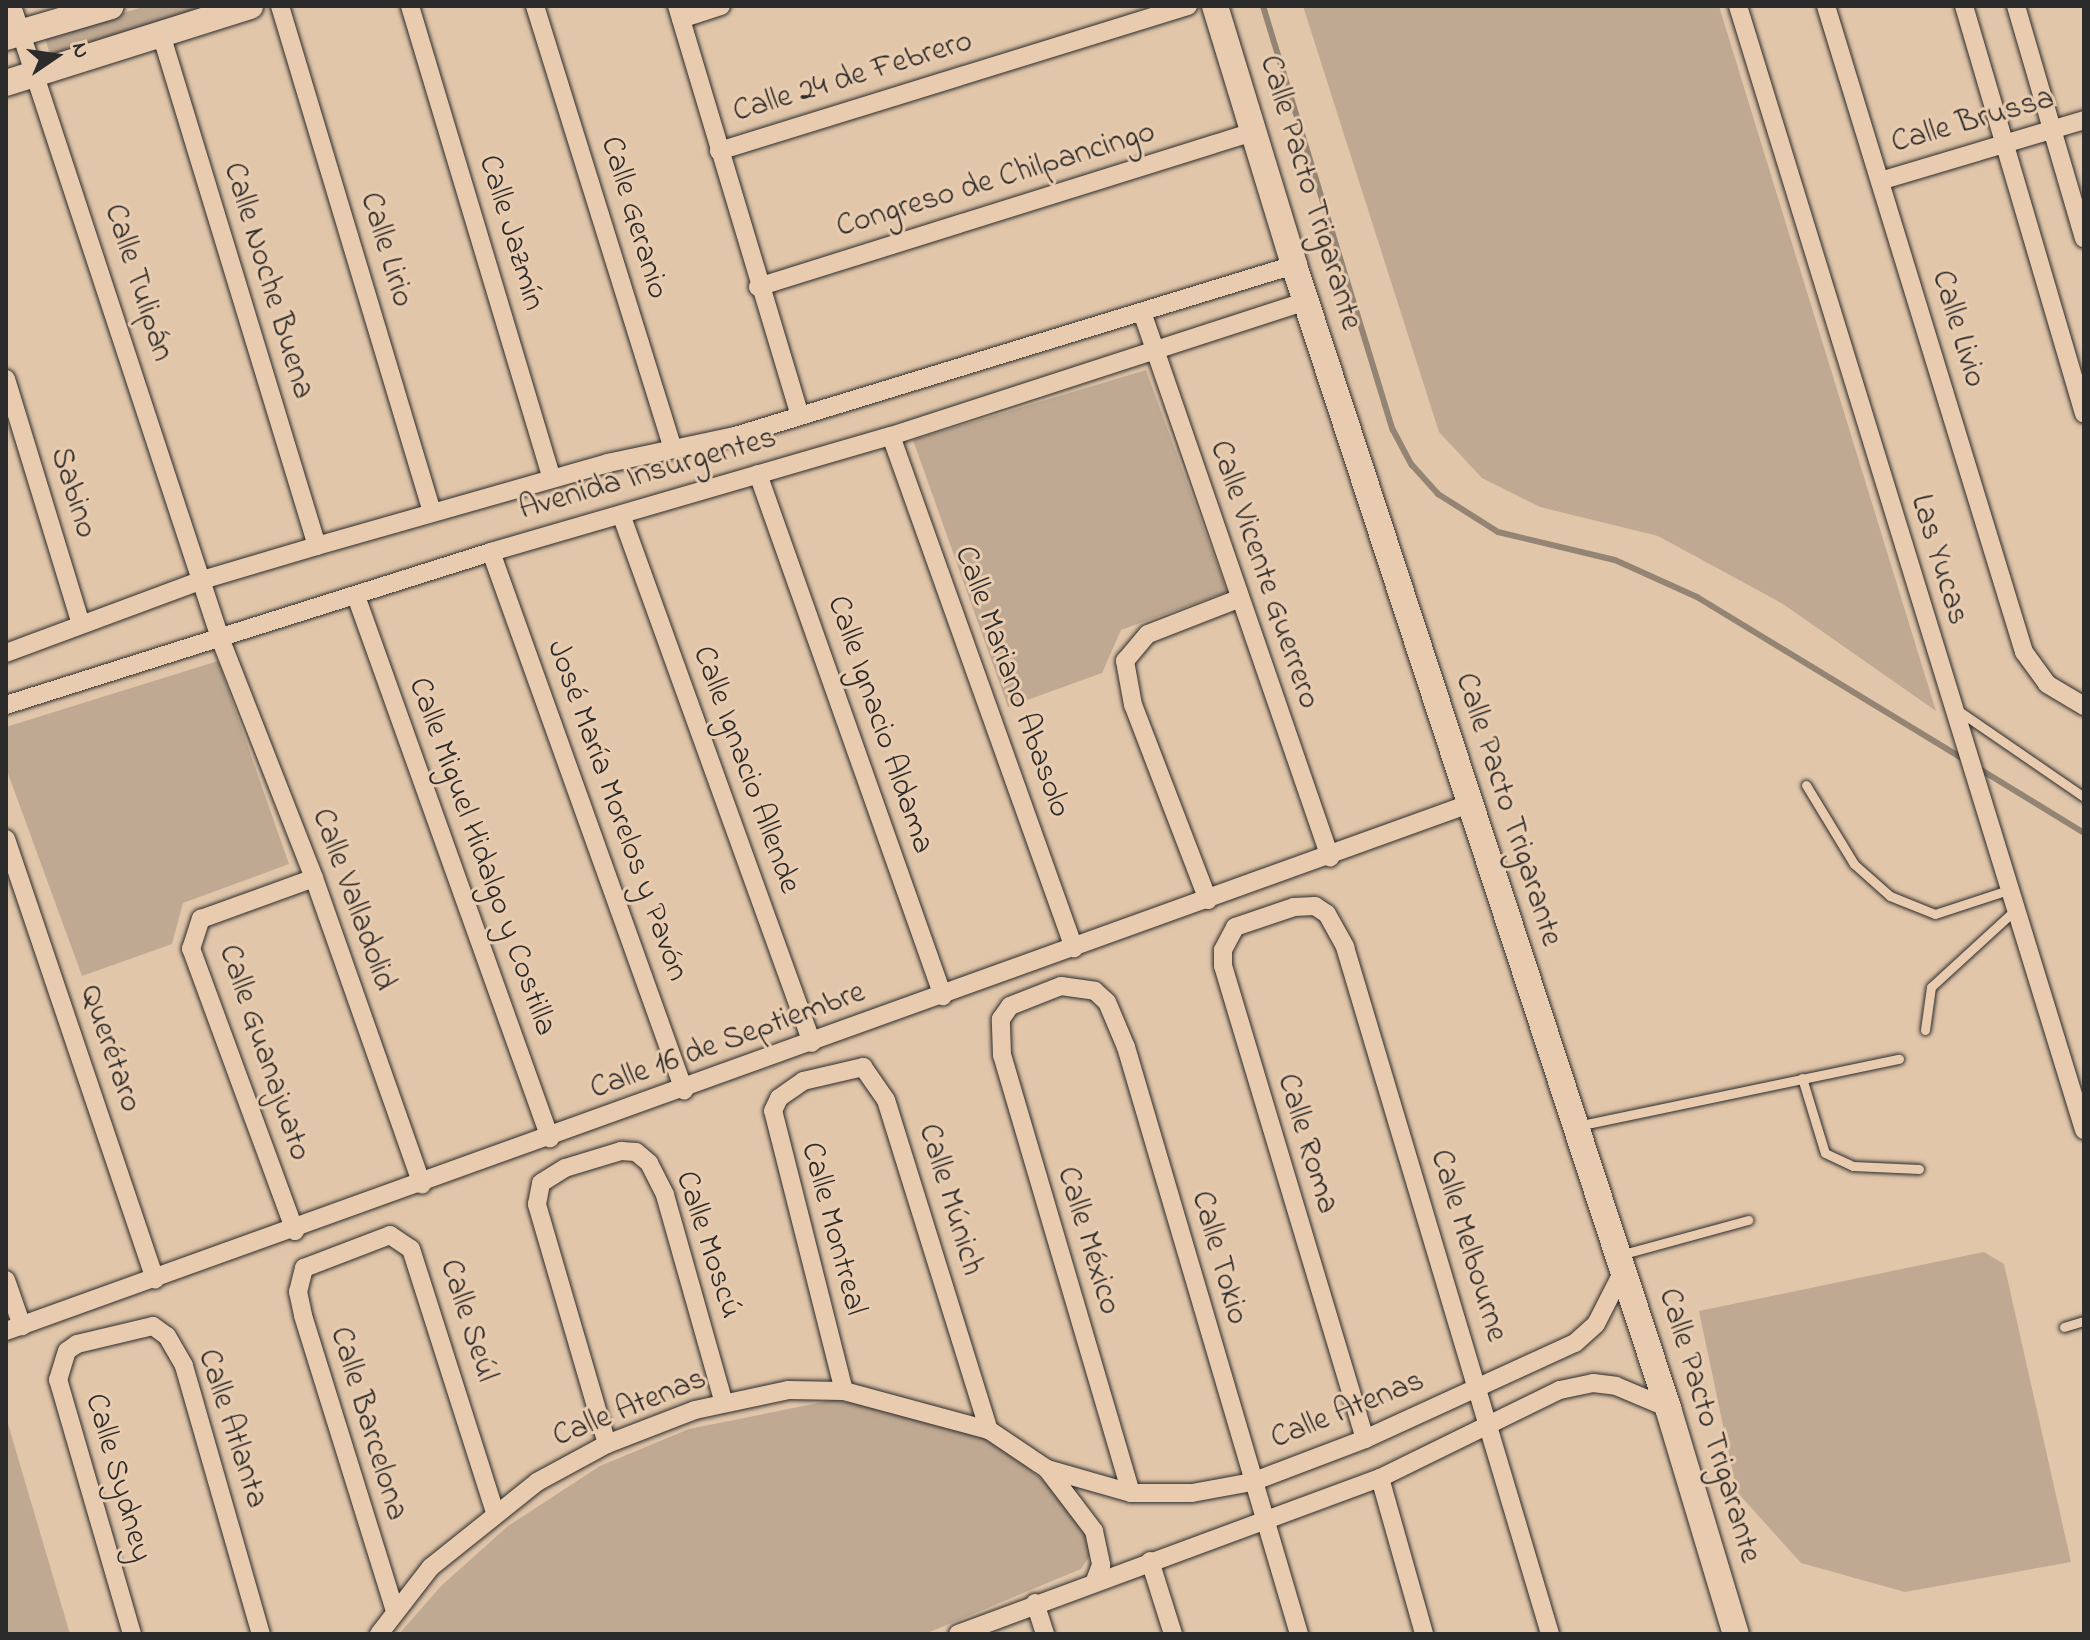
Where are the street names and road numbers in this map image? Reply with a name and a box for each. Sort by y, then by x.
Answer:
street label: Calle 24 de Febrero [729,23,977,133]
street label: Calle Pacto Trigarante [1249,51,1369,335]
street label: Calle Brussa [1887,80,2059,164]
street label: Congreso de Chilpancingo [832,114,1160,248]
street label: Calle Geranio [590,132,676,304]
street label: Calle Jazmín [468,151,552,315]
street label: Calle Noche Buena [213,158,321,404]
street label: Calle Lirio [349,188,421,312]
street label: Calle Tulipán [94,200,180,366]
street label: Calle Livio [1921,266,1993,392]
street label: Avenida Insurgentes [515,420,781,530]
street label: Calle Vicente Guerrero [1199,436,1327,714]
street label: Sabino [40,443,104,543]
street label: Las Yucas [1900,490,1976,630]
street label: Calle Mariano Abasolo [944,541,1078,823]
street label: Calle Ignacio Aldama [817,591,941,859]
street label: José María Morelos y Pavón [536,635,696,987]
street label: Calle Ignacio Allende [682,641,808,899]
street label: Calle Pacto Trigarante [1445,668,1569,952]
street label: Calle Miguel Hidalgo y Costilla [398,673,564,1041]
street label: Calle Valladolid [301,804,403,996]
street label: Calle Guanajuato [208,940,318,1166]
street label: Calle 16 de Septiembre [585,974,871,1110]
street label: Querétaro [69,980,149,1118]
street label: Calle Roma [1267,1069,1345,1219]
street label: Calle Múnich [908,1120,990,1280]
street label: Calle Montreal [790,1138,874,1320]
street label: Calle Melbourne [1420,1145,1514,1347]
street label: Calle México [1046,1162,1128,1320]
street label: Calle Moscú [665,1166,749,1324]
street label: Calle Tokio [1181,1187,1255,1329]
street label: Calle Seúl [429,1255,505,1387]
street label: Calle Pacto Trigarante [1648,1284,1768,1568]
street label: Calle Barcelona [319,1323,415,1525]
street label: Calle Atlanta [187,1345,275,1513]
street label: Calle Atenas [548,1361,712,1457]
street label: Calle Atenas [1266,1363,1430,1459]
street label: Calle Sydney [75,1390,159,1566]

